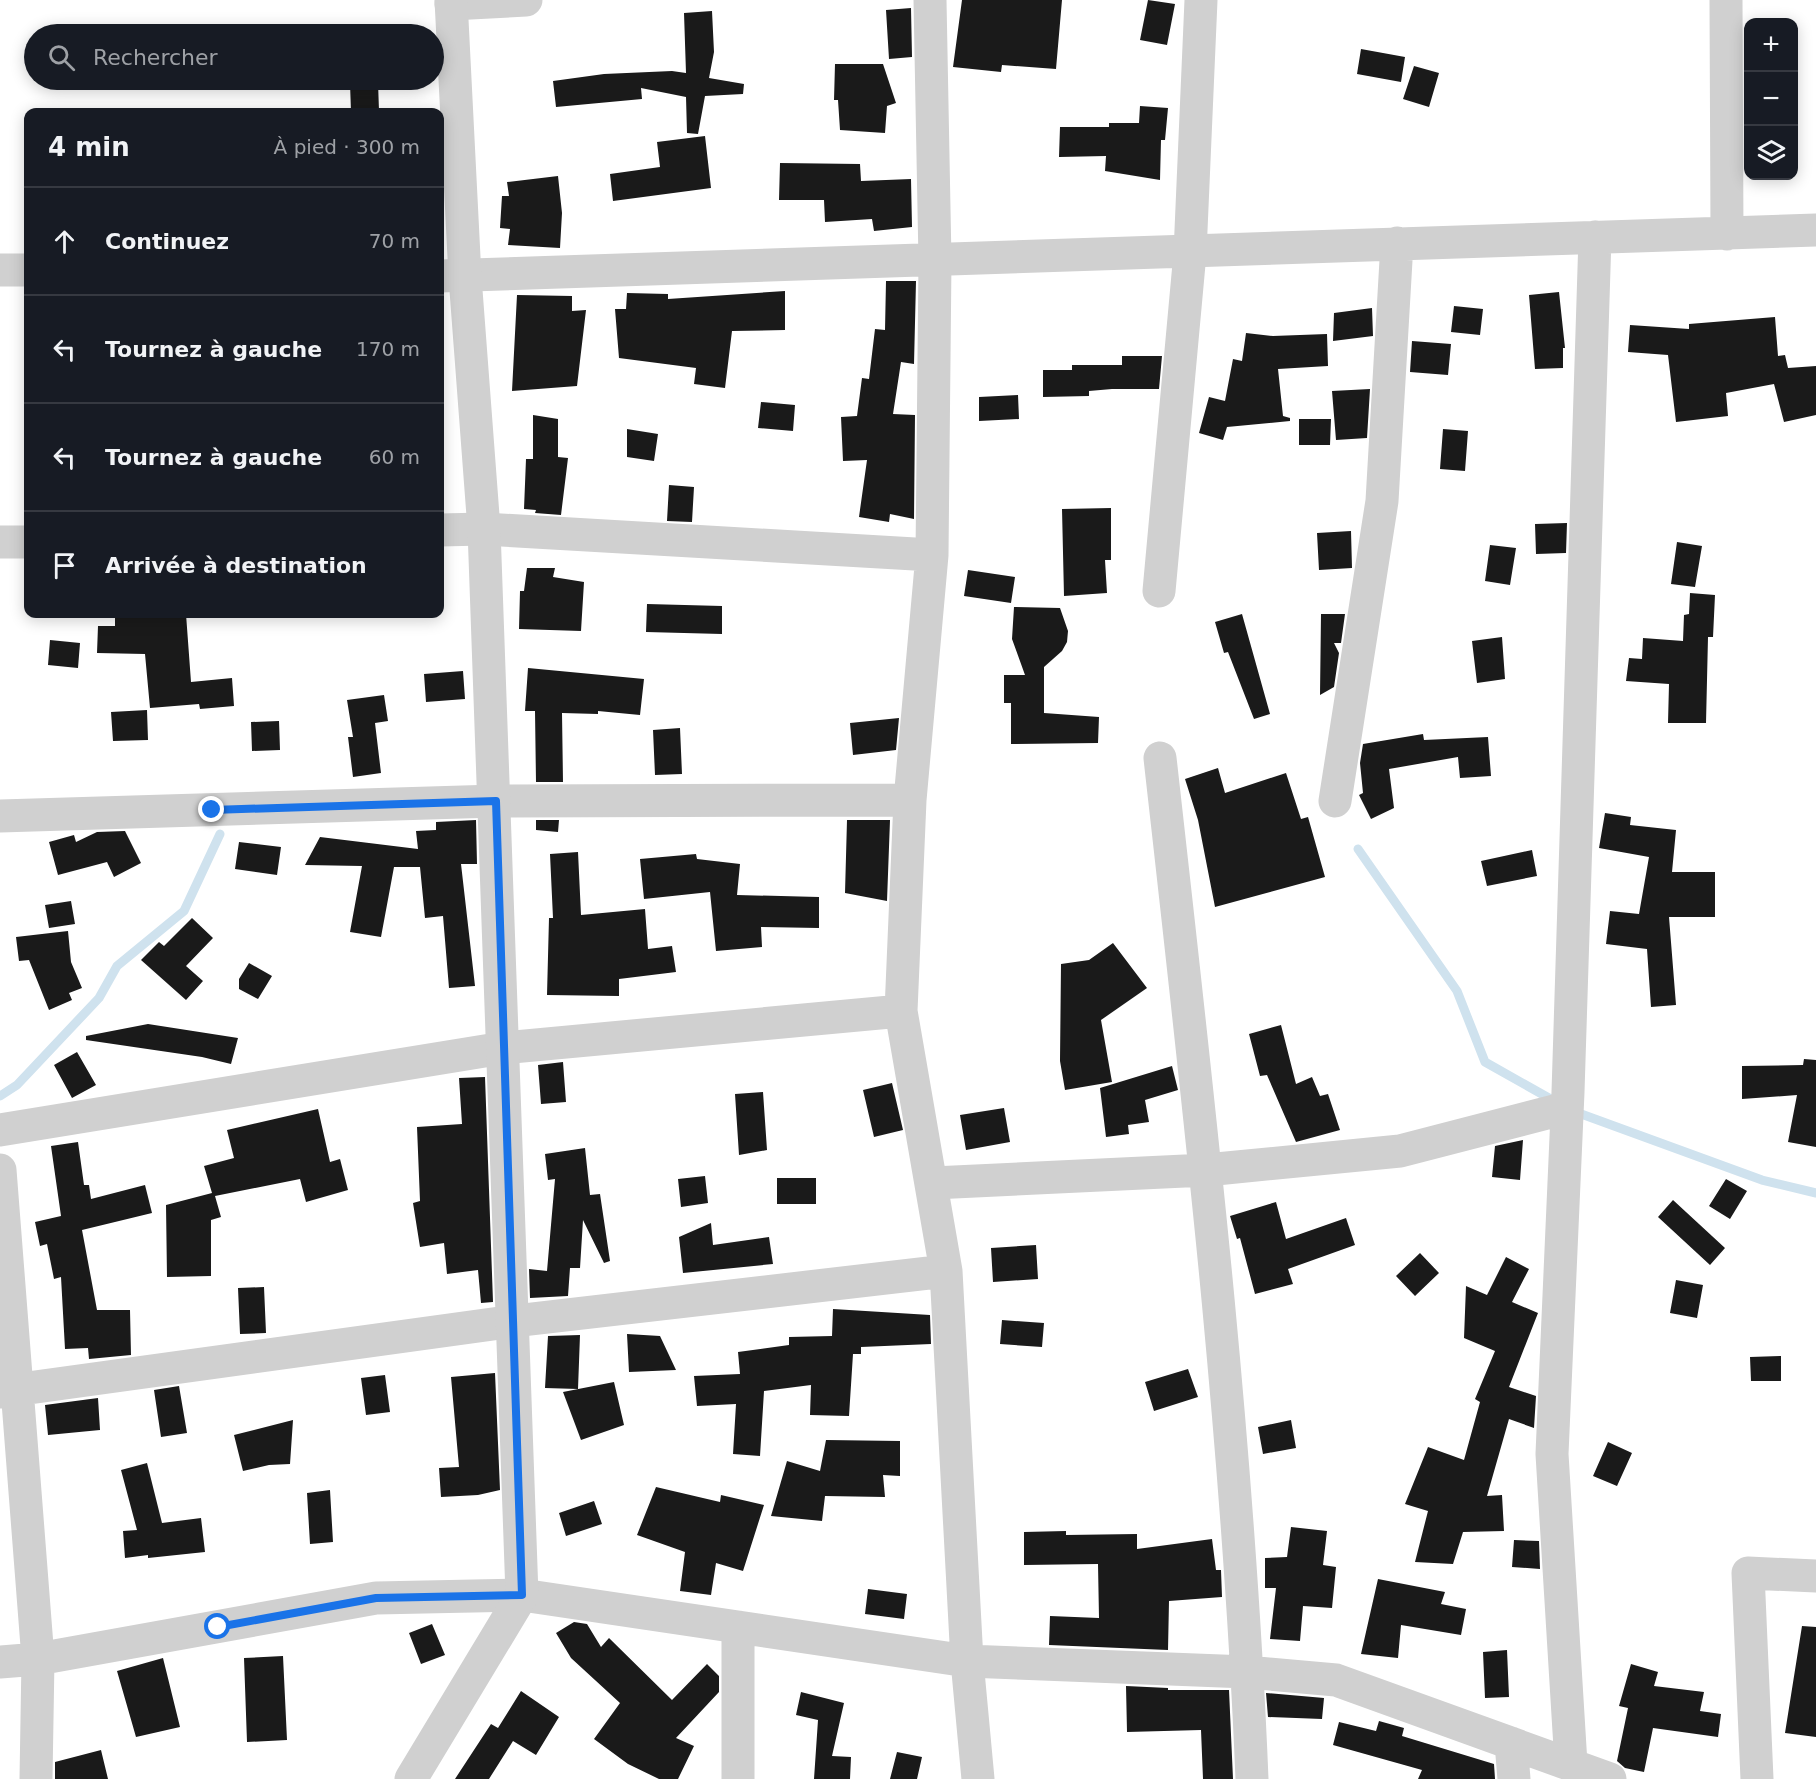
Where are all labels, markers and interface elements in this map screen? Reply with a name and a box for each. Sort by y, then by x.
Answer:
map controls [1744,18,1798,180]
button: + [1744,18,1798,72]
search box [24,24,444,90]
icon: search [45,41,78,74]
text: Rechercher [93,45,218,70]
button: − [1744,72,1798,126]
button: layers [1744,126,1798,180]
text: 4 min [48,132,130,162]
text: À pied · 300 m [274,135,420,159]
icon: ahead [48,225,81,258]
text: Continuez [105,229,229,254]
text: 70 m [369,229,420,253]
icon: left [48,333,81,366]
text: Tournez à gauche [105,337,322,362]
text: 170 m [356,337,420,361]
icon: left [48,441,81,474]
text: Tournez à gauche [105,445,322,470]
text: 60 m [369,445,420,469]
icon: arrive [48,549,81,582]
text: Arrivée à destination [105,553,367,578]
route end [198,796,224,822]
route start [204,1613,230,1639]

